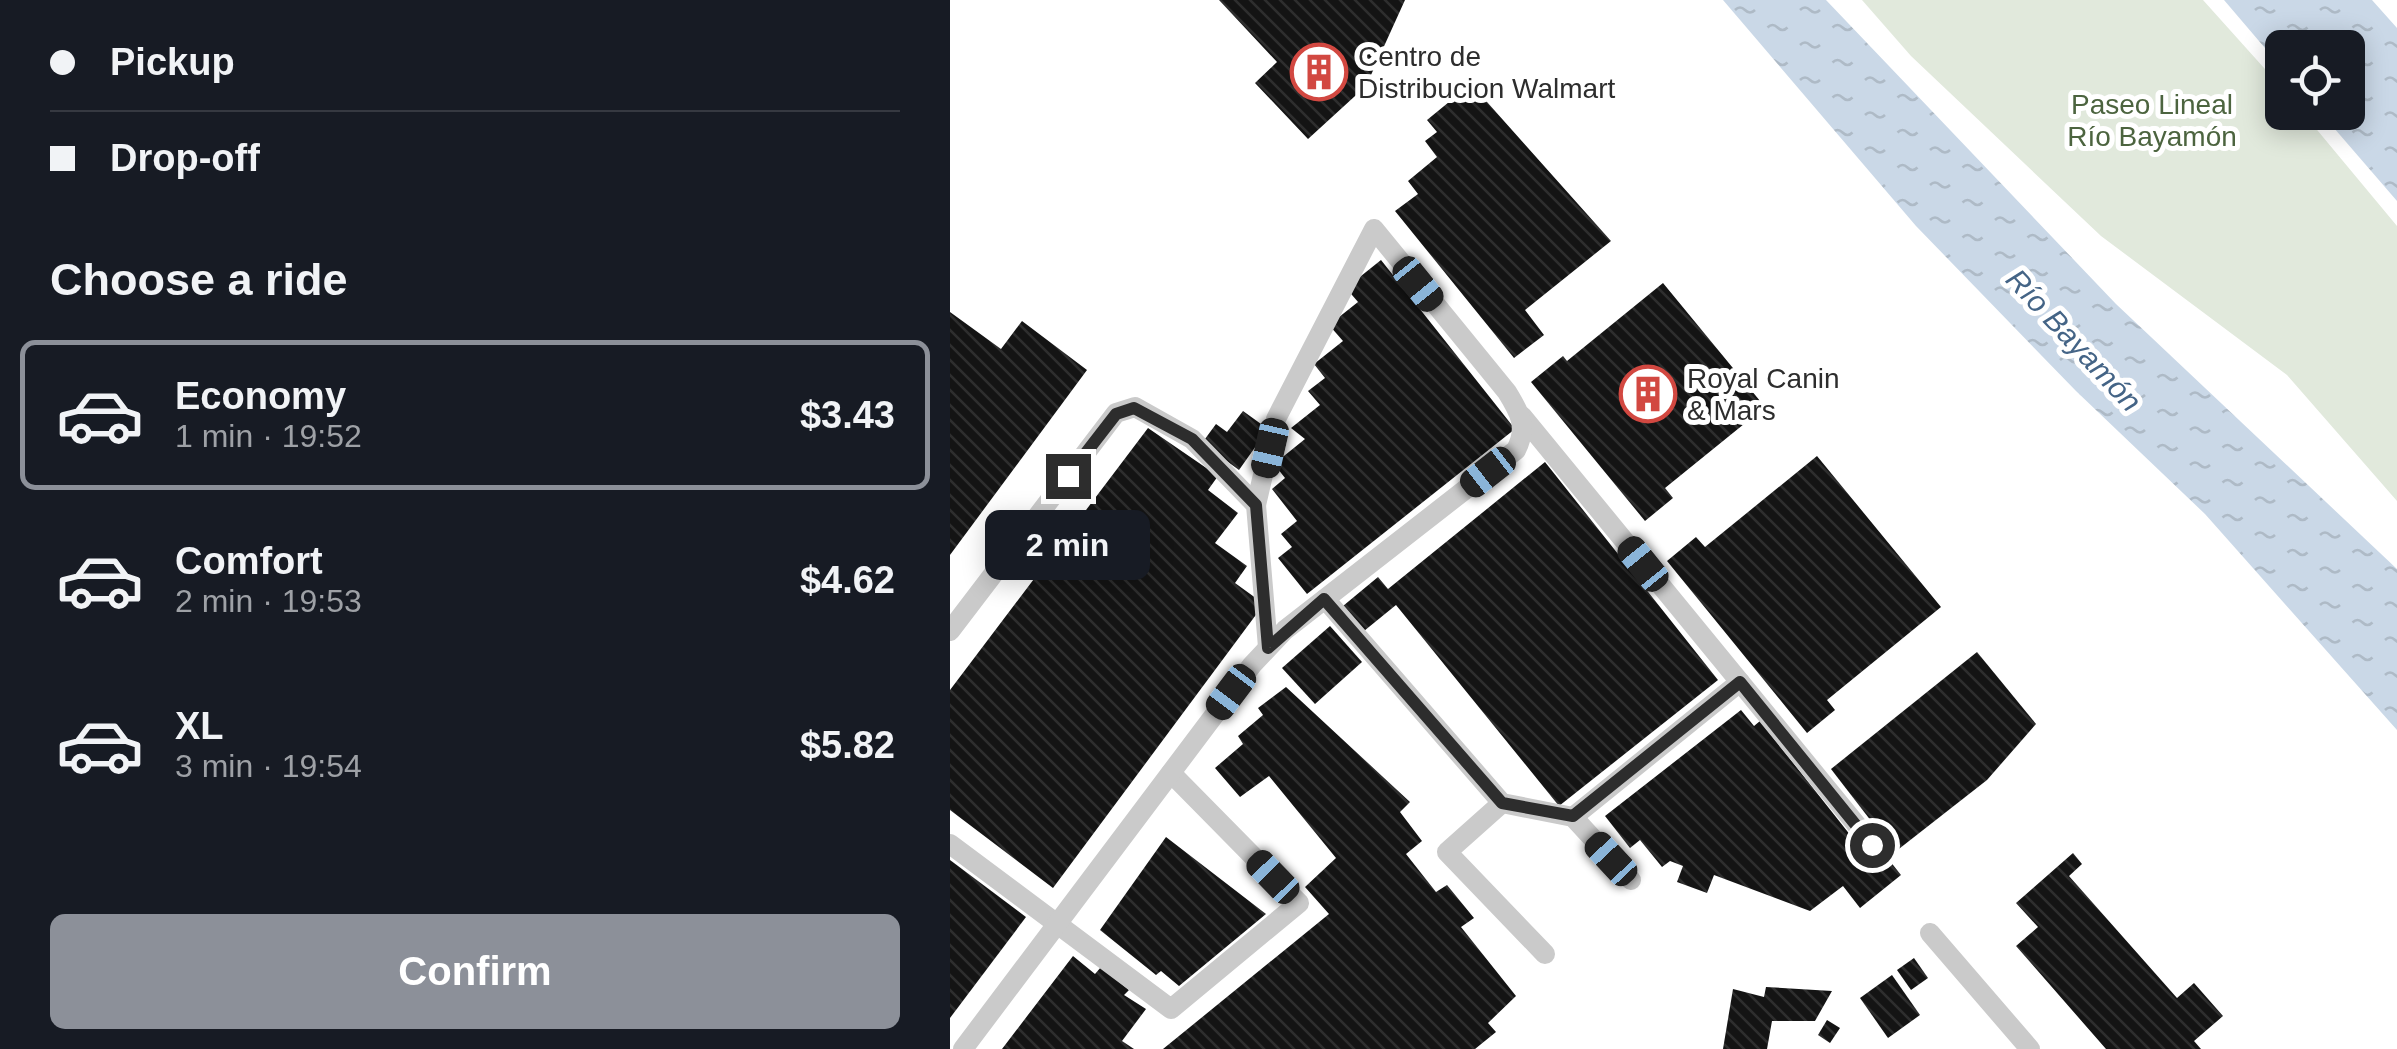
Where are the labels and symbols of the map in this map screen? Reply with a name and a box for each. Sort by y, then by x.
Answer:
place label: Centro de Distribucion Walmart [1358,41,1615,104]
building icon: Centro de Distribucion Walmart [1289,42,1349,102]
park label: Paseo Lineal Río Bayamón [2067,89,2237,152]
car [1387,251,1449,317]
water label: Río Bayamón [2000,262,2148,418]
place label: Royal Canin & Mars [1687,363,1840,426]
building icon: Royal Canin & Mars [1618,364,1678,424]
car [1249,415,1291,481]
car [1455,442,1521,502]
route end [1046,454,1091,499]
callout: 2 min [986,511,1150,581]
car [1612,531,1674,597]
car [1201,659,1261,725]
route start [1850,823,1895,868]
car [1580,827,1642,891]
car [1241,845,1305,909]

